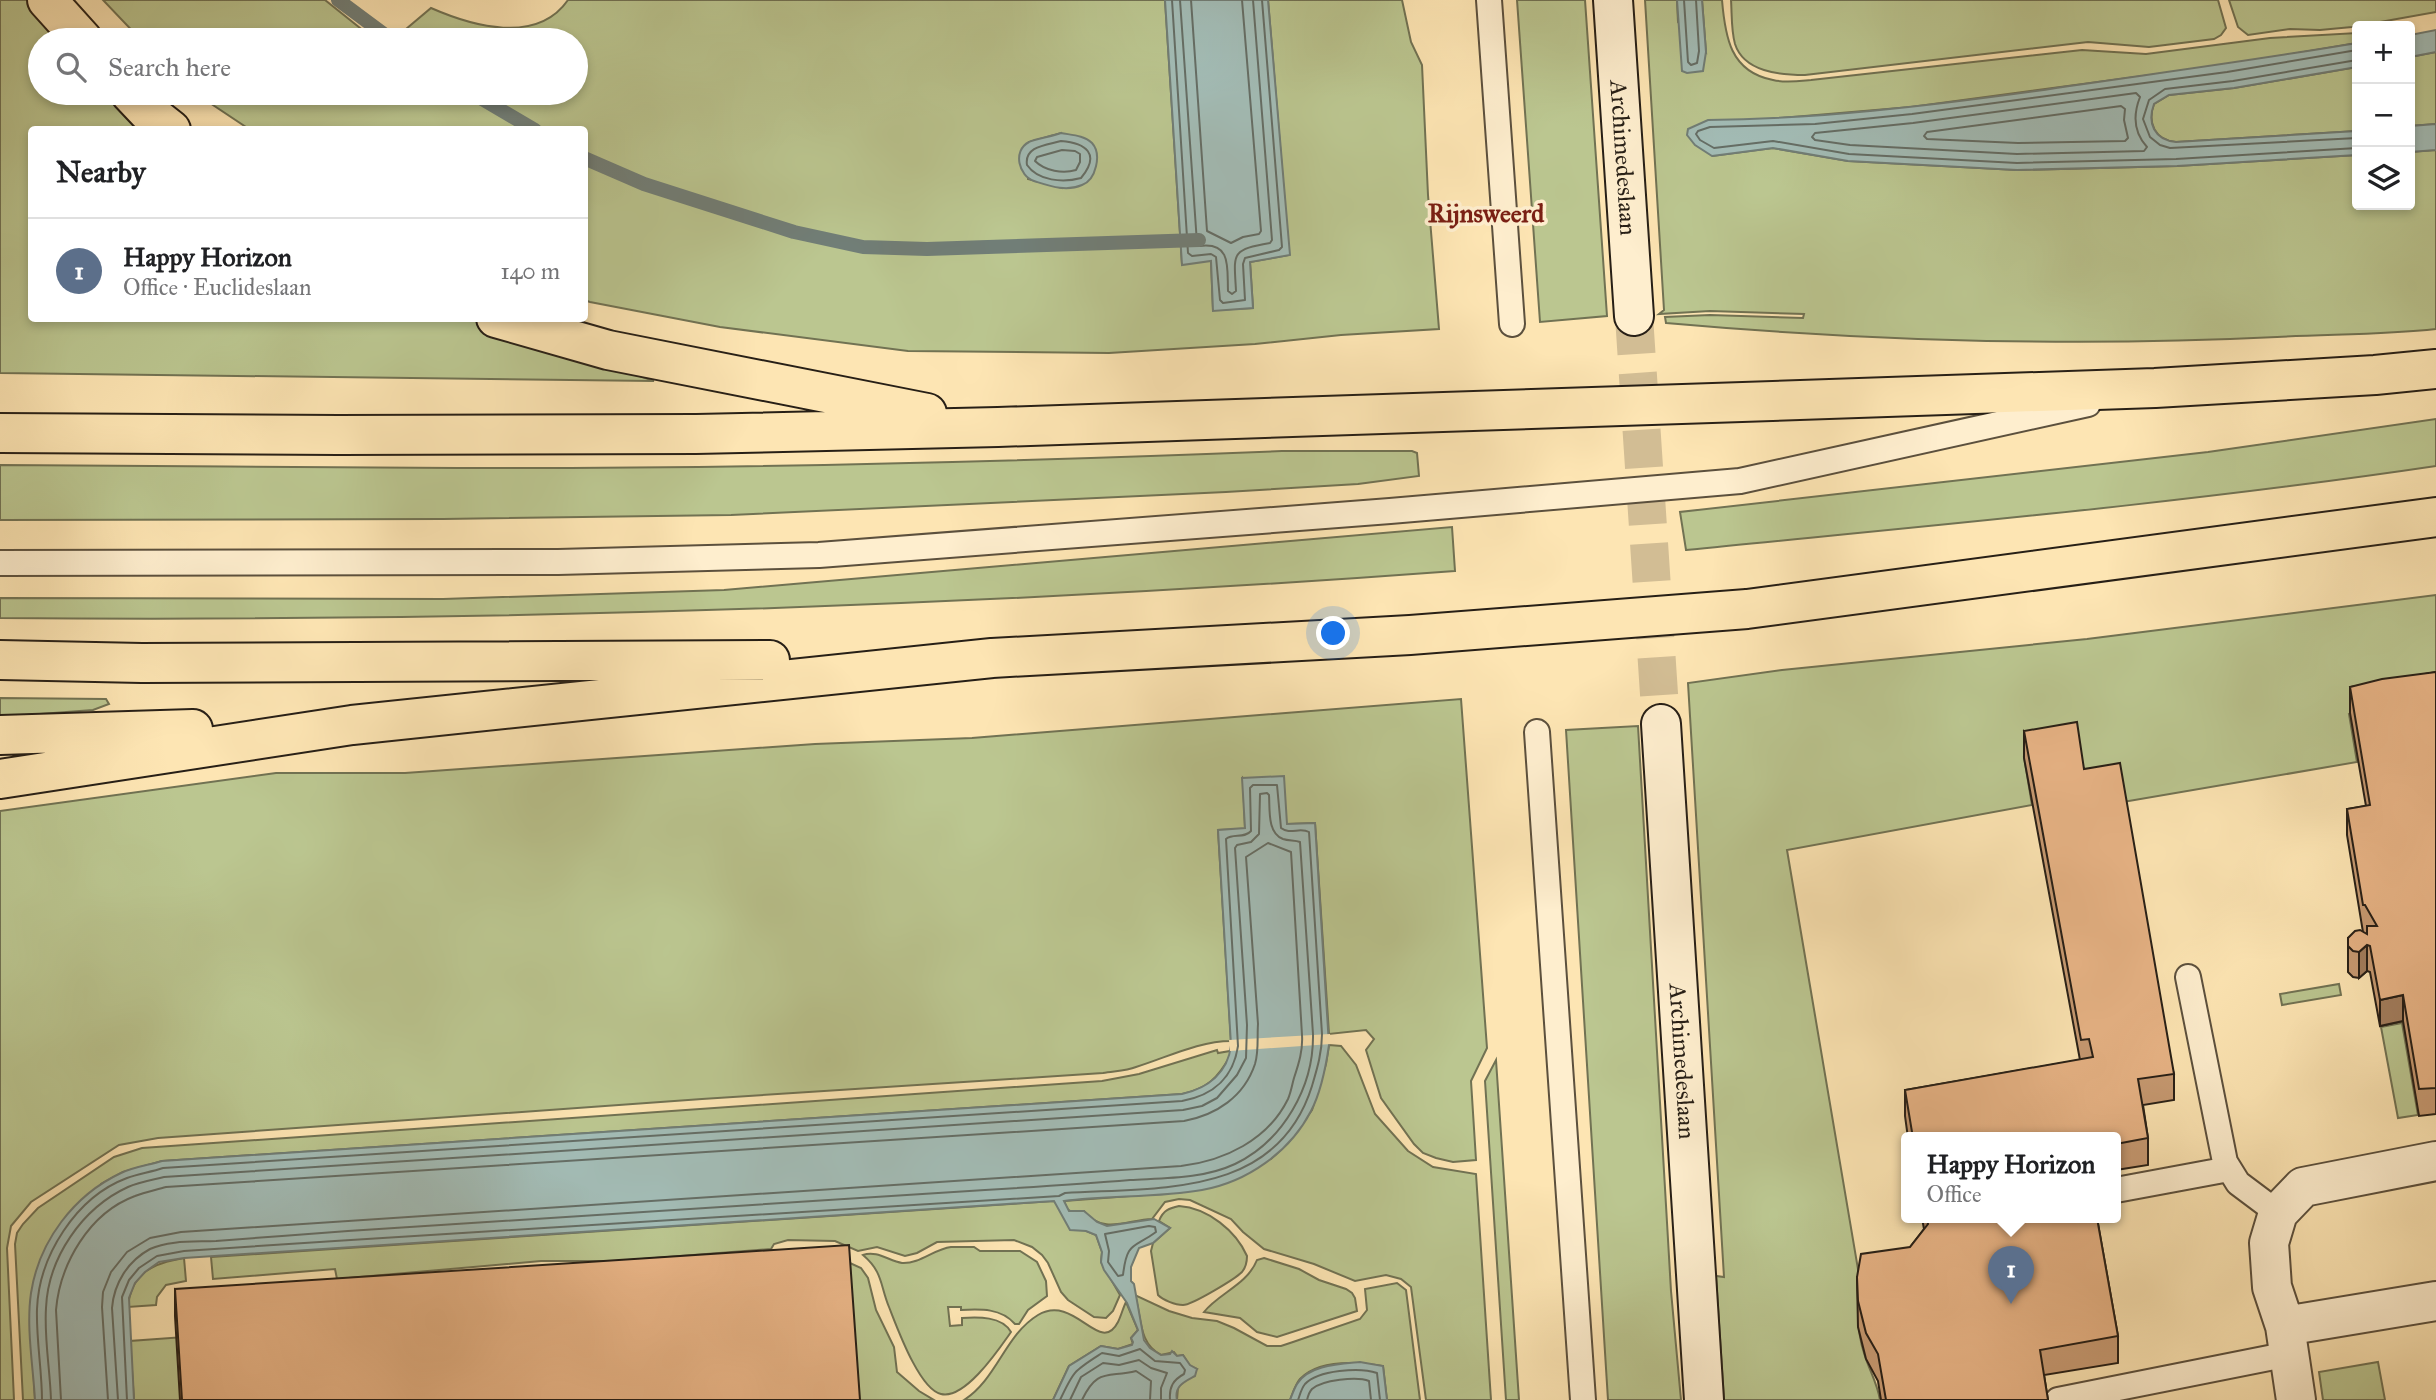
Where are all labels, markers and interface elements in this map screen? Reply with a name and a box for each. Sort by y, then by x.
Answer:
map controls [2352,21,2415,210]
button: + [2352,21,2415,84]
search box [28,28,588,105]
icon: search [52,48,90,86]
text: Search here [108,51,231,83]
street label: Archimedeslaan [1603,78,1644,236]
button: − [2352,84,2415,147]
button: layers [2352,147,2415,210]
text: Nearby [56,154,146,190]
district label: Rijnsweerd [1428,197,1545,229]
text: Happy Horizon [123,241,292,273]
text: 1 [74,257,84,285]
text: 140 m [500,257,560,285]
text: Office · Euclideslaan [123,273,311,301]
your location [1316,616,1350,650]
street label: Archimedeslaan [1662,982,1702,1140]
popup [1901,1132,2121,1223]
text: Happy Horizon [1927,1148,2095,1180]
text: Office [1927,1180,1982,1208]
pin: 1 [1988,1246,2034,1304]

